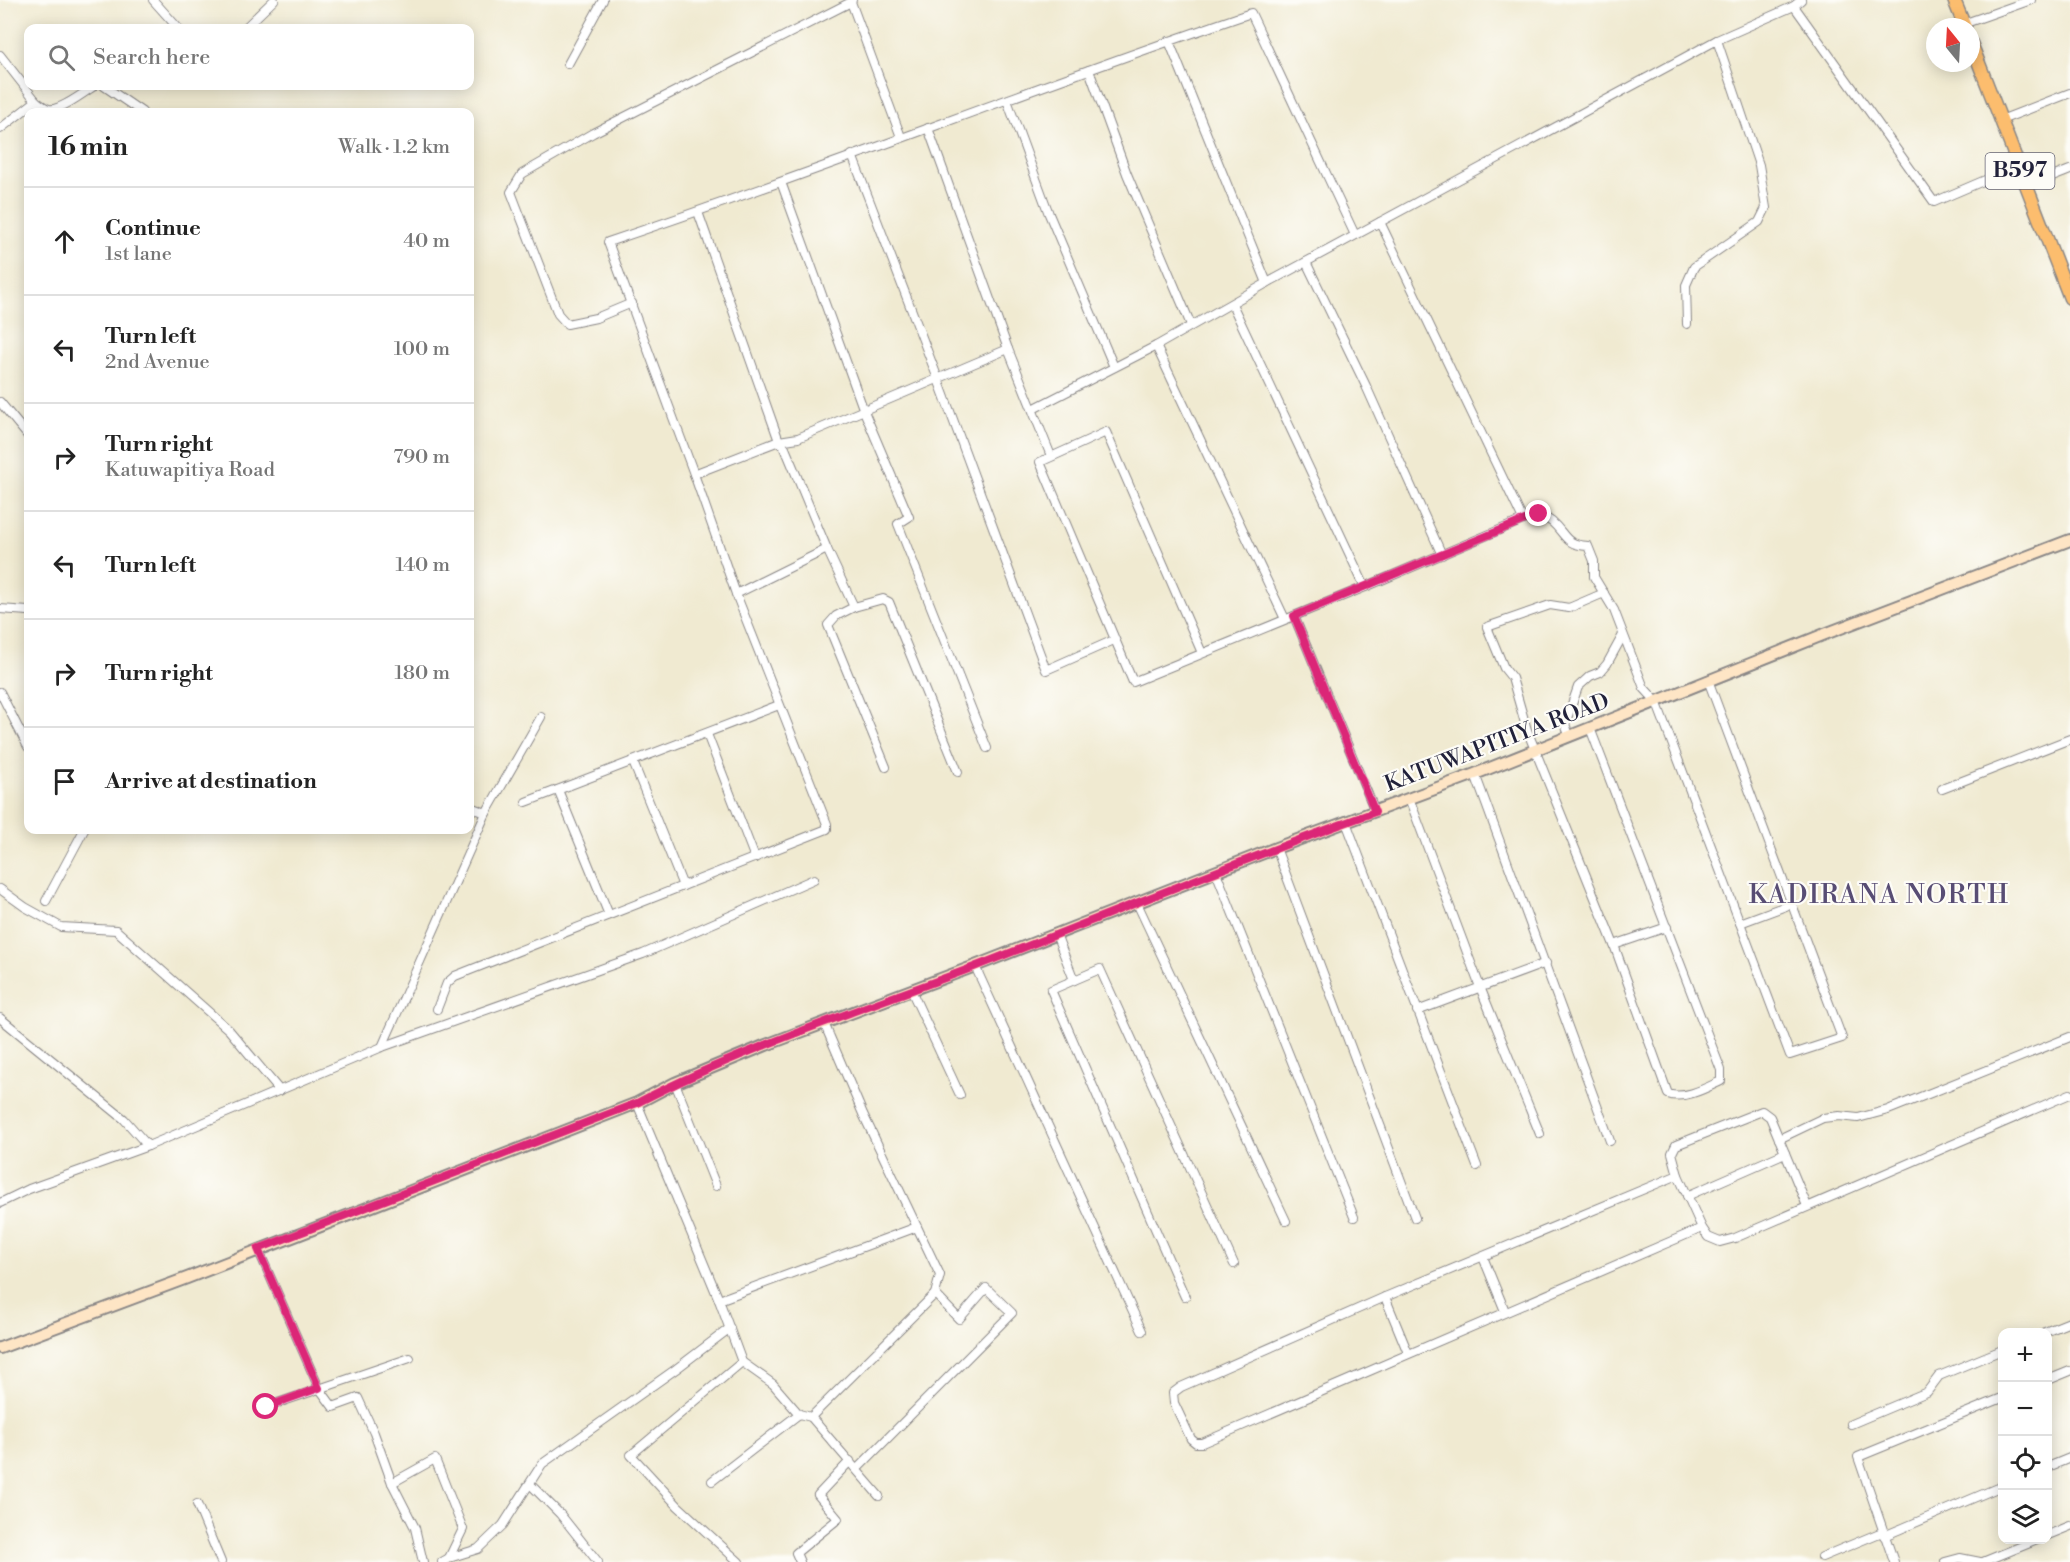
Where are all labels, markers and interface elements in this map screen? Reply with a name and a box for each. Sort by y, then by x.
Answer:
north arrow [1926,18,1980,72]
search box [24,24,474,90]
icon: search [45,41,78,74]
text: Search here [93,44,210,71]
text: 16 min [48,131,128,163]
text: Walk · 1.2 km [338,135,450,160]
road number: B597 [1986,153,2054,189]
text: Continue [105,215,201,242]
icon: ahead [48,225,81,258]
text: 40 m [403,229,450,254]
text: 1st lane [105,242,172,267]
text: Turn left [105,323,196,350]
icon: left [48,333,81,366]
text: 100 m [394,337,450,362]
text: 2nd Avenue [105,350,210,375]
text: Turn right [105,431,213,458]
icon: right [48,441,81,474]
text: 790 m [393,445,450,470]
text: Katuwapitiya Road [105,458,275,483]
route end [1525,500,1551,526]
icon: left [48,549,81,582]
text: Turn left [105,552,196,579]
text: 140 m [395,553,450,578]
icon: right [48,657,81,690]
text: Turn right [105,660,213,687]
text: 180 m [395,661,450,686]
street label: KATUWAPITIYA ROAD [1381,688,1613,798]
icon: arrive [48,765,81,798]
text: Arrive at destination [105,768,317,795]
district label: KADIRANA NORTH [1748,879,2010,911]
map controls [1998,1328,2052,1544]
button: + [1998,1328,2052,1382]
button: − [1998,1382,2052,1436]
route start [252,1393,278,1419]
button: locate [1998,1436,2052,1490]
button: layers [1998,1490,2052,1544]

